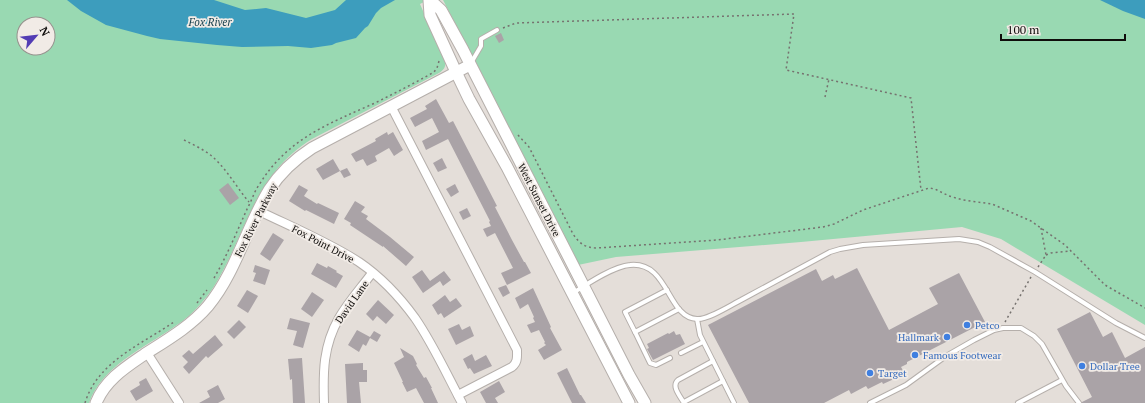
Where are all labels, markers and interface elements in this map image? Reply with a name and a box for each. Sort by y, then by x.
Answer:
water label: Fox River [187,15,232,29]
north arrow [16,16,56,56]
scale bar [1001,16,1125,42]
text: 100 m [1007,22,1040,37]
text: N [37,24,53,39]
street label: West Sunset Drive [515,161,563,239]
street label: Fox River Parkway [232,180,281,259]
street label: Fox Point Drive [290,222,356,266]
street label: David Lane [332,278,372,326]
place label: Petco [975,319,1000,332]
marker: Petco [962,320,972,330]
place label: Hallmark [898,331,940,344]
marker: Hallmark [942,332,952,342]
place label: Famous Footwear [923,349,1001,362]
marker: Famous Footwear [910,350,920,360]
place label: Dollar Tree [1090,360,1140,373]
marker: Dollar Tree [1077,361,1087,371]
place label: Target [878,367,907,380]
marker: Target [865,368,875,378]

